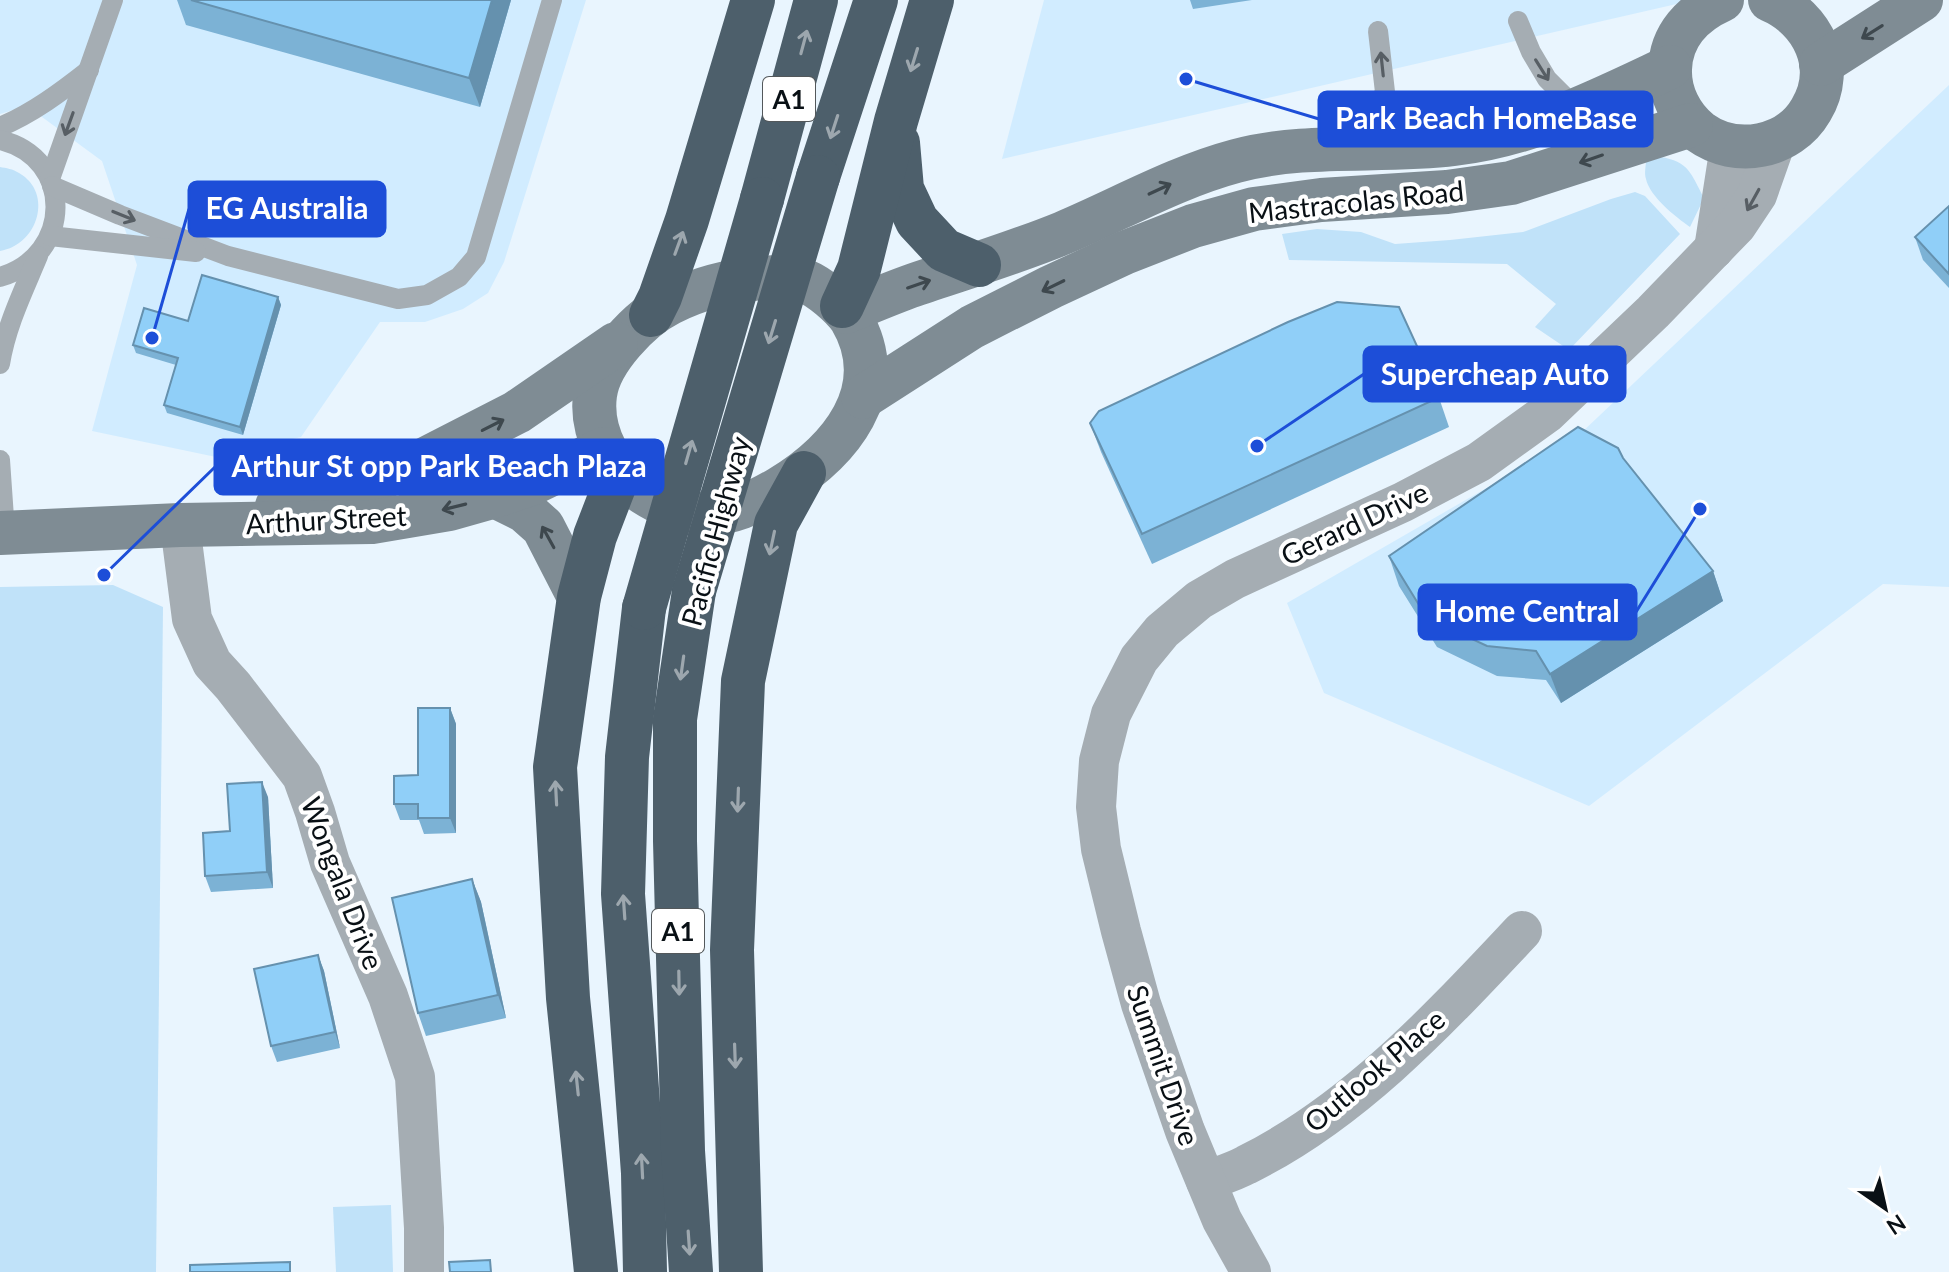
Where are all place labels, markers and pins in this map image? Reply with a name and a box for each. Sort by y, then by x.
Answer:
callout: Park Beach HomeBase [1319,92,1652,146]
callout: EG Australia [189,182,385,236]
callout: Supercheap Auto [1364,347,1625,401]
callout: Arthur St opp Park Beach Plaza [215,440,663,494]
callout: Home Central [1419,585,1636,639]

